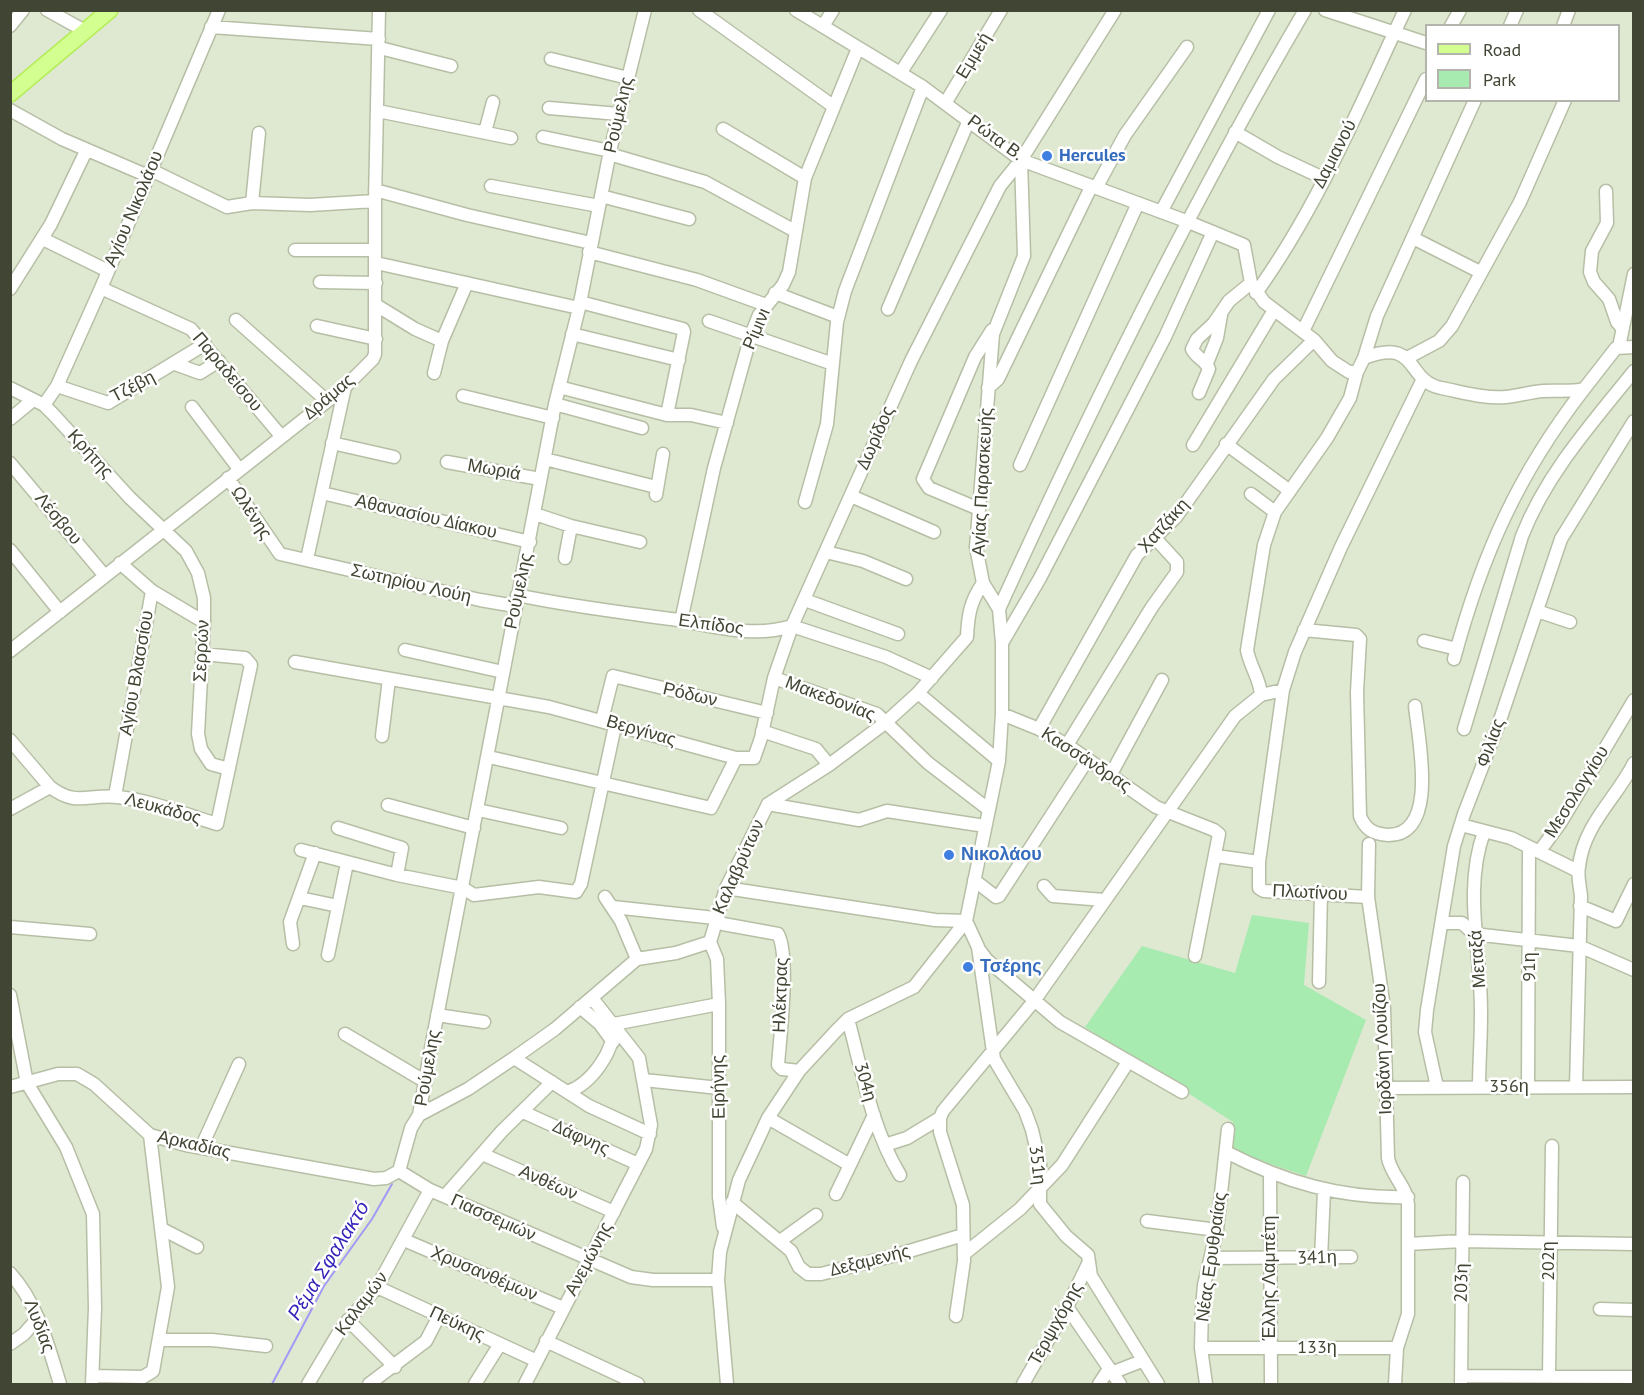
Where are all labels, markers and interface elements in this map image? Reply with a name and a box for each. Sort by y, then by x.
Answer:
legend [1425,24,1620,102]
street label: Εμμεή [952,29,996,83]
text: Road [1483,38,1521,61]
text: Park [1483,68,1516,91]
street label: Ρούμελης [600,75,638,155]
street label: Ρώτα Β. [963,111,1027,165]
street label: Δαμιανού [1309,116,1361,192]
place label: Hercules [1059,145,1126,167]
street label: Αγίου Νικολάου [100,148,168,270]
marker: Hercules [1040,149,1054,163]
street label: Ρίμινι [739,305,775,353]
street label: Παραδείσου [188,328,266,416]
street label: Τζέβη [107,366,159,408]
street label: Δράμας [299,369,359,425]
street label: Δωρίδος [852,403,900,473]
street label: Αγίας Παρασκευής [968,407,998,557]
street label: Κρήτης [63,425,117,483]
street label: Μωριά [466,455,522,485]
street label: Ωλένης [226,482,276,544]
street label: Λέσβου [30,489,86,549]
street label: Αθανασίου Δίακου [353,490,499,544]
street label: Χατζάκη [1134,494,1194,558]
street label: Ρούμελης [500,551,538,631]
street label: Σωτηρίου Λούη [349,560,473,608]
street label: Αγίου Βλασσίου [115,609,159,737]
street label: Ελπίδος [677,610,745,640]
street label: Σερρών [190,619,214,683]
street label: Μακεδονίας [782,672,878,726]
street label: Ρόδων [661,678,719,712]
street label: Βεργίνας [604,711,678,751]
street label: Φιλίας [1472,716,1510,770]
street label: Κασσάνδρας [1037,723,1135,797]
street label: Μεσολογγίου [1540,742,1614,842]
street label: Λευκάδος [123,789,203,829]
street label: Καλαβρύτων [708,816,770,918]
place label: Νικολάου [961,844,1042,866]
marker: Νικολάου [942,848,956,862]
street label: Πλωτίνου [1272,880,1348,906]
street label: Μεταξά [1465,929,1491,989]
street label: 91η [1519,952,1541,982]
place label: Τσέρης [980,956,1042,978]
street label: Ηλέκτρας [769,957,793,1033]
marker: Τσέρης [961,960,975,974]
street label: Ιορδάνη Λουίζου [1369,983,1397,1115]
street label: Ρούμελης [411,1028,445,1108]
street label: Ειρήνης [708,1055,730,1119]
street label: 304η [849,1060,881,1104]
street label: 356η [1489,1076,1529,1098]
street label: Δάφνης [549,1116,613,1160]
street label: Αρκαδίας [155,1126,233,1164]
street label: 351η [1024,1144,1050,1186]
street label: Ανθέων [515,1161,581,1205]
street label: Γιασσεμιών [447,1190,539,1246]
street label: Νέας Ερυθραίας [1192,1191,1232,1323]
water label: Ρέμα Σφαλακτό [283,1197,375,1325]
street label: Έλλης Λαμπέτη [1259,1215,1281,1341]
street label: Ανεμώνης [561,1218,617,1300]
street label: Δεξαμενής [828,1241,912,1281]
street label: 202η [1538,1241,1560,1281]
street label: Χρυσανθέμων [427,1242,541,1306]
street label: 341η [1297,1247,1337,1269]
street label: 203η [1451,1263,1473,1303]
street label: Καλαμών [331,1268,393,1340]
street label: Τερψιχόρης [1024,1279,1088,1369]
street label: Λυδίας [19,1296,59,1356]
street label: Πεύκης [426,1302,488,1346]
street label: 133η [1297,1337,1337,1359]

